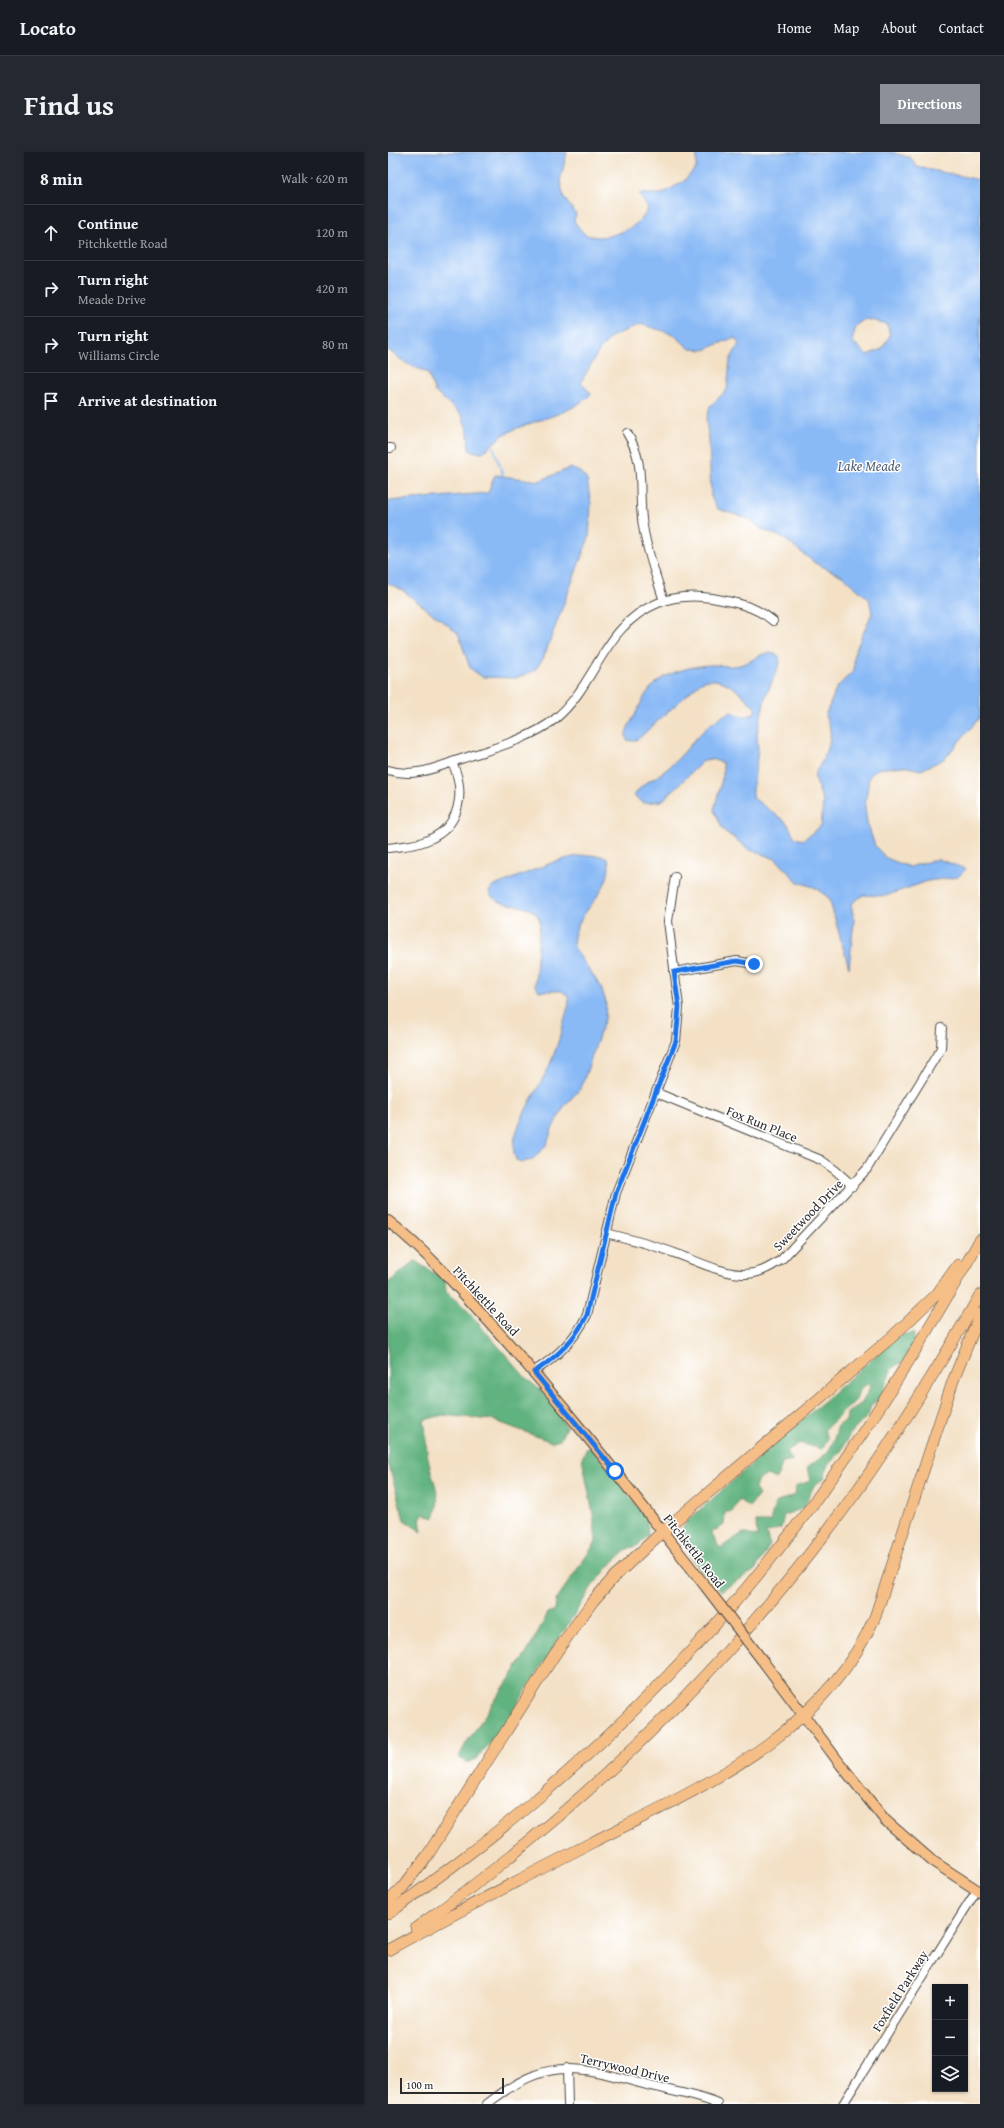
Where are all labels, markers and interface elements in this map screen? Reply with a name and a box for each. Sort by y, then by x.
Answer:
text: Locato [20,14,76,42]
text: Home [777,18,812,38]
text: Map [834,18,859,38]
text: About [881,18,917,38]
text: Contact [939,18,984,38]
text: Find us [24,84,114,125]
button: Directions [880,84,980,124]
text: 8 min [40,166,82,191]
text: Walk · 620 m [281,169,348,188]
text: Continue [78,213,139,234]
icon: ahead [40,222,62,244]
text: 120 m [316,223,348,242]
text: Pitchkettle Road [78,234,168,253]
text: Turn right [78,269,149,290]
icon: right [40,278,62,300]
text: 420 m [316,279,348,298]
text: Meade Drive [78,290,146,309]
text: Turn right [78,325,149,346]
icon: right [40,334,62,356]
text: 80 m [322,335,348,354]
text: Williams Circle [78,346,160,365]
icon: arrive [40,390,62,412]
text: Arrive at destination [78,390,217,411]
water label: Lake Meade [837,456,901,476]
route end [745,955,763,973]
street label: Fox Run Place [724,1101,800,1147]
street label: Sweetwood Drive [769,1175,847,1255]
street label: Pitchkettle Road [449,1262,524,1340]
route start [606,1462,624,1480]
street label: Pitchkettle Road [659,1510,729,1592]
street label: Foxfield Parkway [867,1946,933,2035]
map controls [932,1984,968,2092]
button: + [932,1984,968,2020]
button: − [932,2020,968,2056]
street label: Terrywood Drive [578,2048,672,2088]
button: layers [932,2056,968,2092]
scale bar [400,2076,504,2095]
text: 100 m [406,2077,433,2093]

